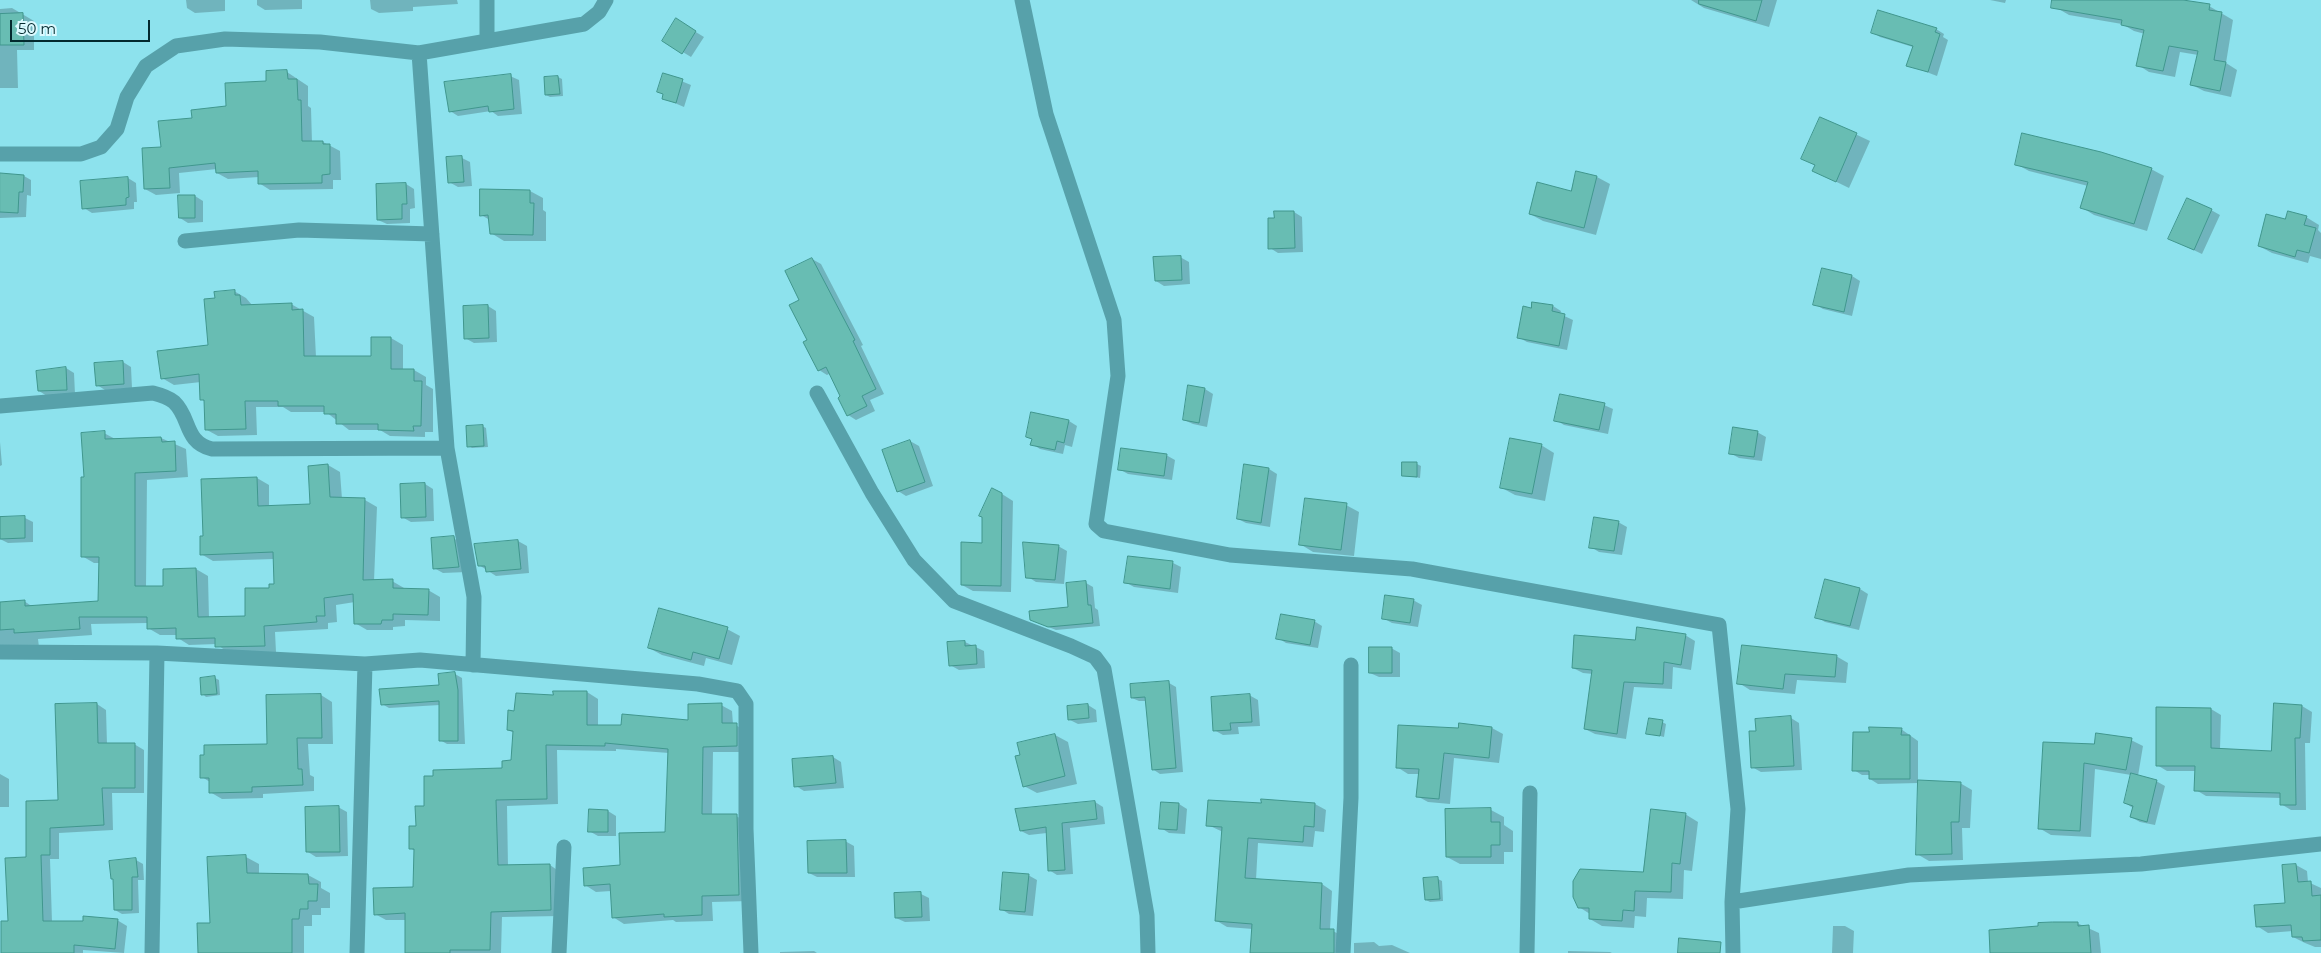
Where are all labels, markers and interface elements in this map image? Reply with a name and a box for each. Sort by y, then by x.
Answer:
scale bar [12,10,152,42]
text: 50 m [18,19,56,38]

